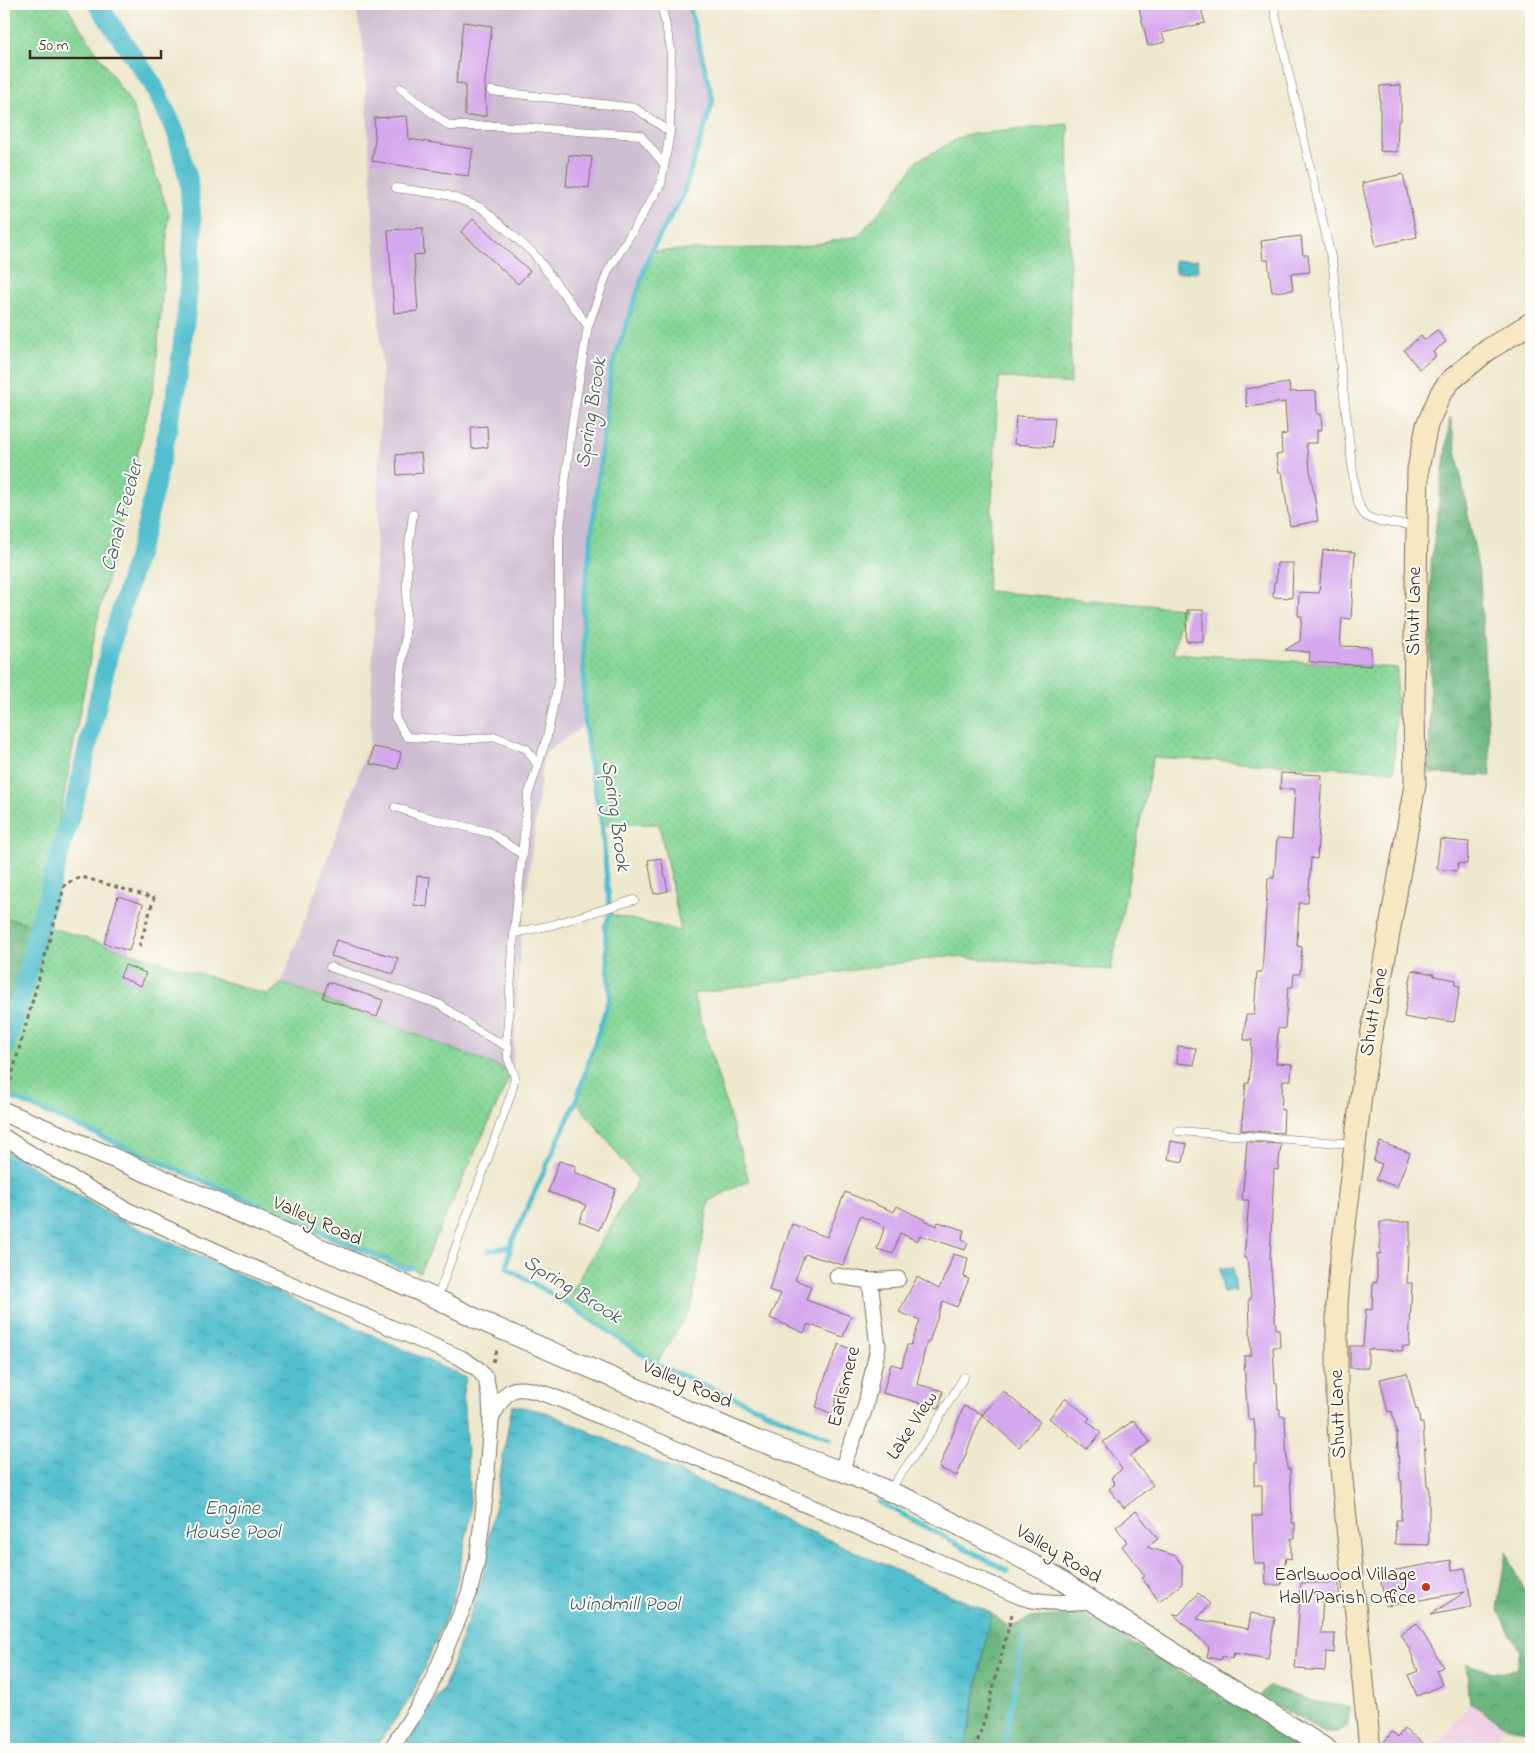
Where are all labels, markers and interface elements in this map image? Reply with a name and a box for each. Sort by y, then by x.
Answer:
scale bar [30,28,161,60]
text: 50 m [38,35,69,57]
water label: Spring Brook [568,355,617,470]
water label: Canal Feeder [94,455,153,575]
street label: Shutt Lane [1400,566,1430,656]
water label: Spring Brook [591,759,638,874]
street label: Shutt Lane [1353,966,1397,1058]
street label: Valley Road [267,1189,367,1255]
water label: Spring Brook [516,1248,628,1333]
street label: Earlsmere [821,1344,869,1430]
street label: Valley Road [636,1353,737,1417]
street label: Shutt Lane [1323,1369,1355,1459]
street label: Lake View [880,1386,946,1466]
water label: Engine House Pool [184,1494,282,1548]
street label: Valley Road [1009,1517,1106,1592]
place label: Earlswood Village Hall/Parish Office [1274,1561,1416,1613]
marker: Earlswood Village Hall/Parish Office [1420,1581,1432,1593]
water label: Windmill Pool [568,1590,682,1620]

